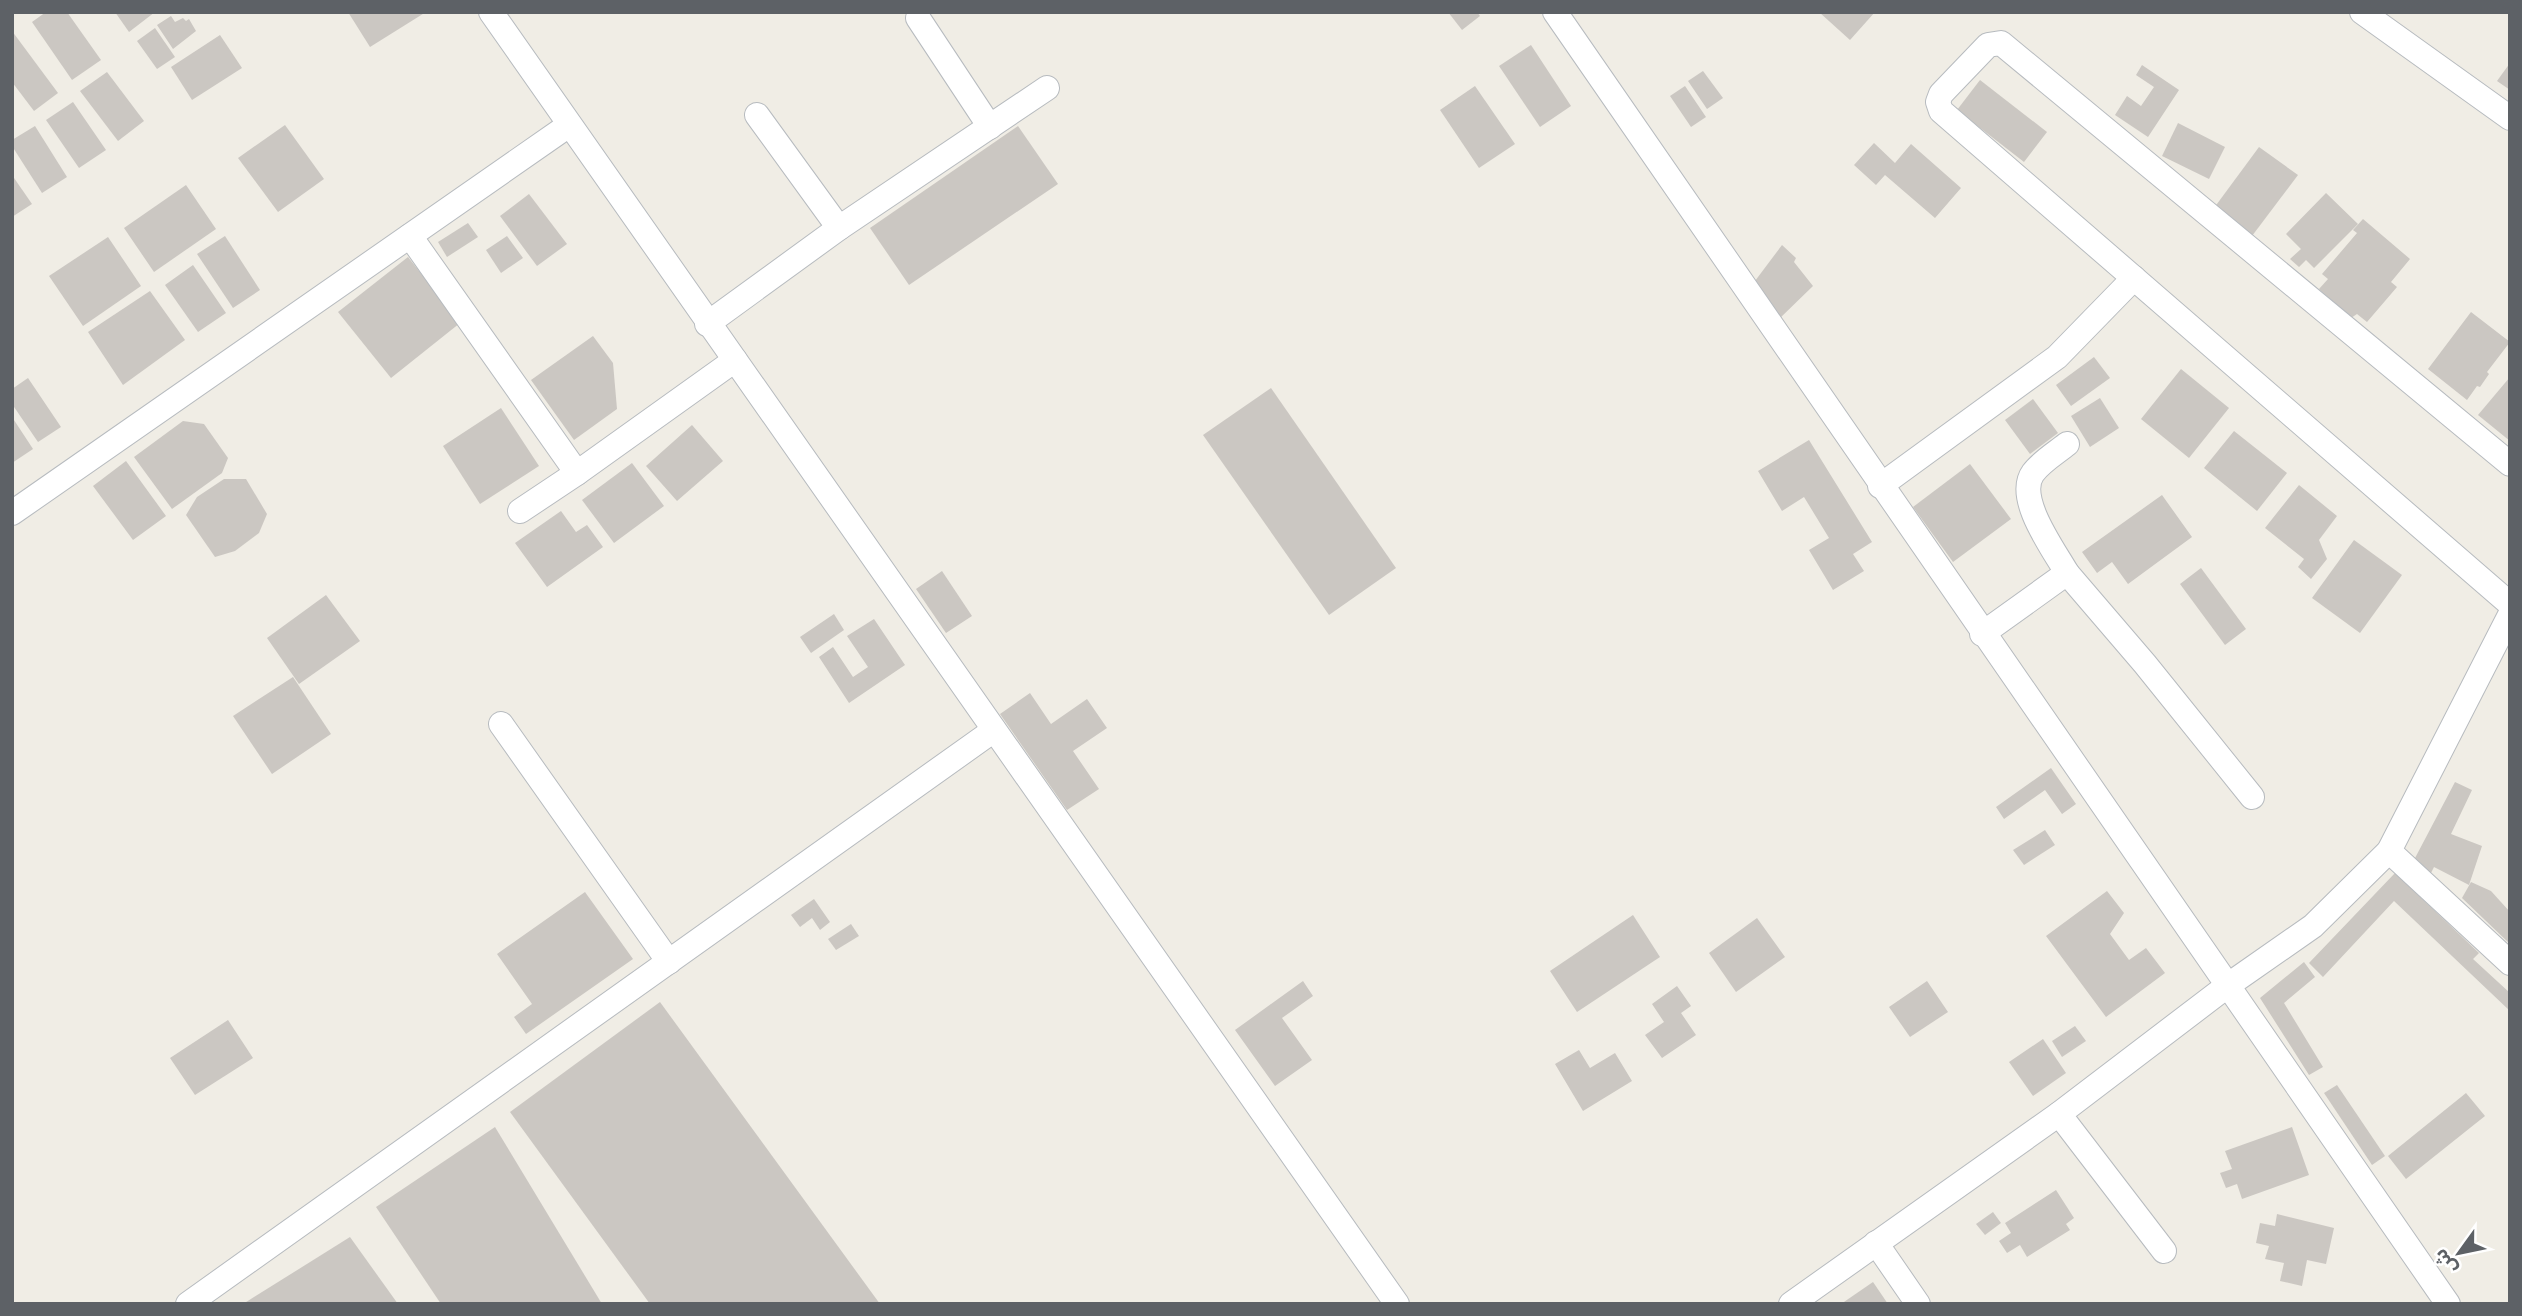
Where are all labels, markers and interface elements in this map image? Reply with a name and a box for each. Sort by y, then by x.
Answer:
north arrow [2424,1218,2494,1288]
text: ش [2428,1245,2462,1279]

